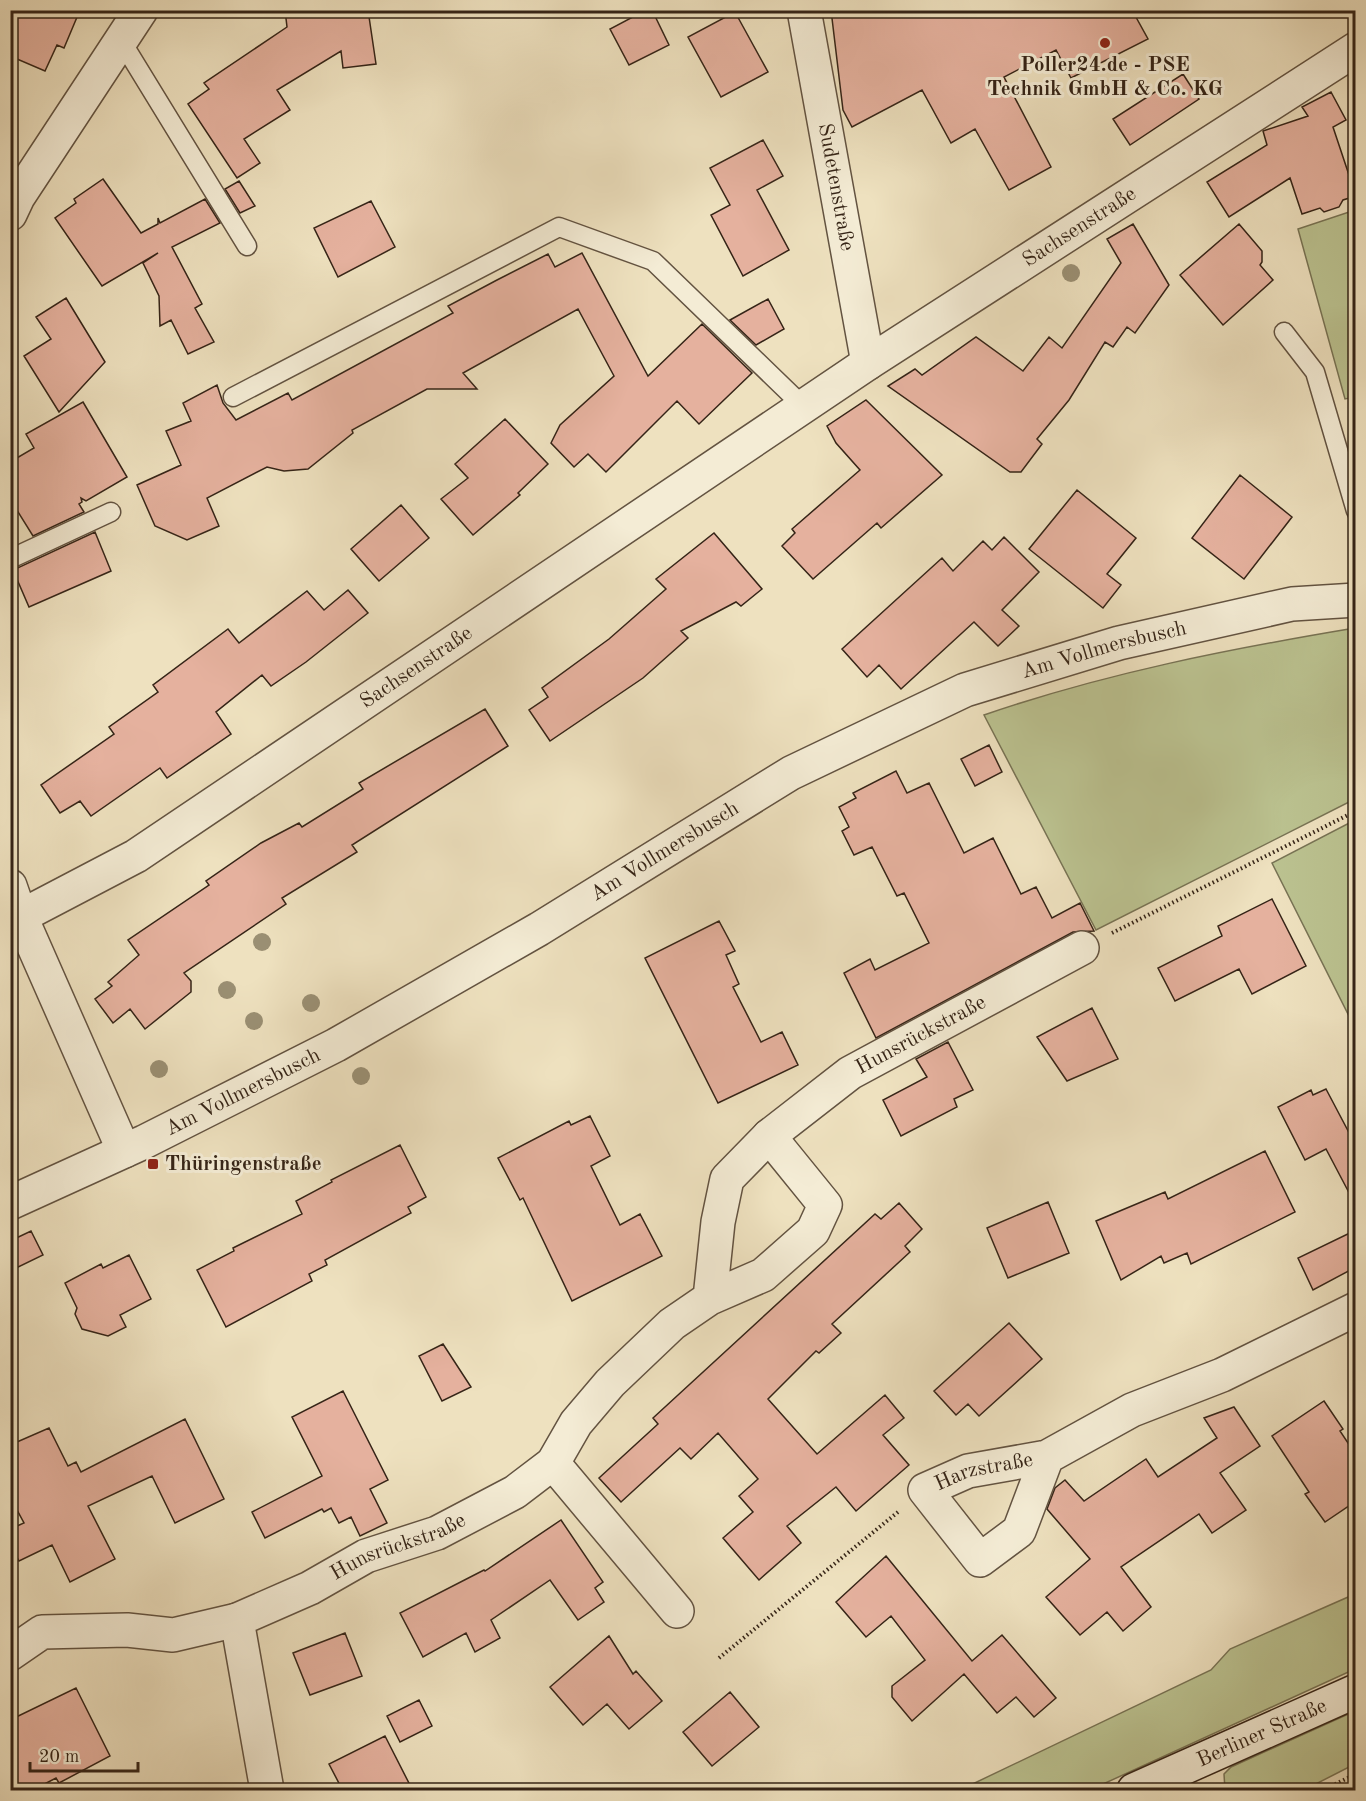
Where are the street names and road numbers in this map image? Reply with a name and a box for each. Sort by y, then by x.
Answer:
street label: Sudetenstraße [814,122,858,253]
street label: Sachsenstraße [1019,183,1140,271]
street label: Am Vollmersbusch [1019,618,1189,683]
street label: Sachsenstraße [356,622,476,712]
street label: Am Vollmersbusch [587,797,743,905]
street label: Hunsrückstraße [852,991,989,1078]
street label: Am Vollmersbusch [162,1044,324,1140]
street label: Harzstraße [932,1449,1035,1495]
street label: Hunsrückstraße [327,1509,469,1584]
street label: Berliner Straße [1194,1695,1330,1771]

